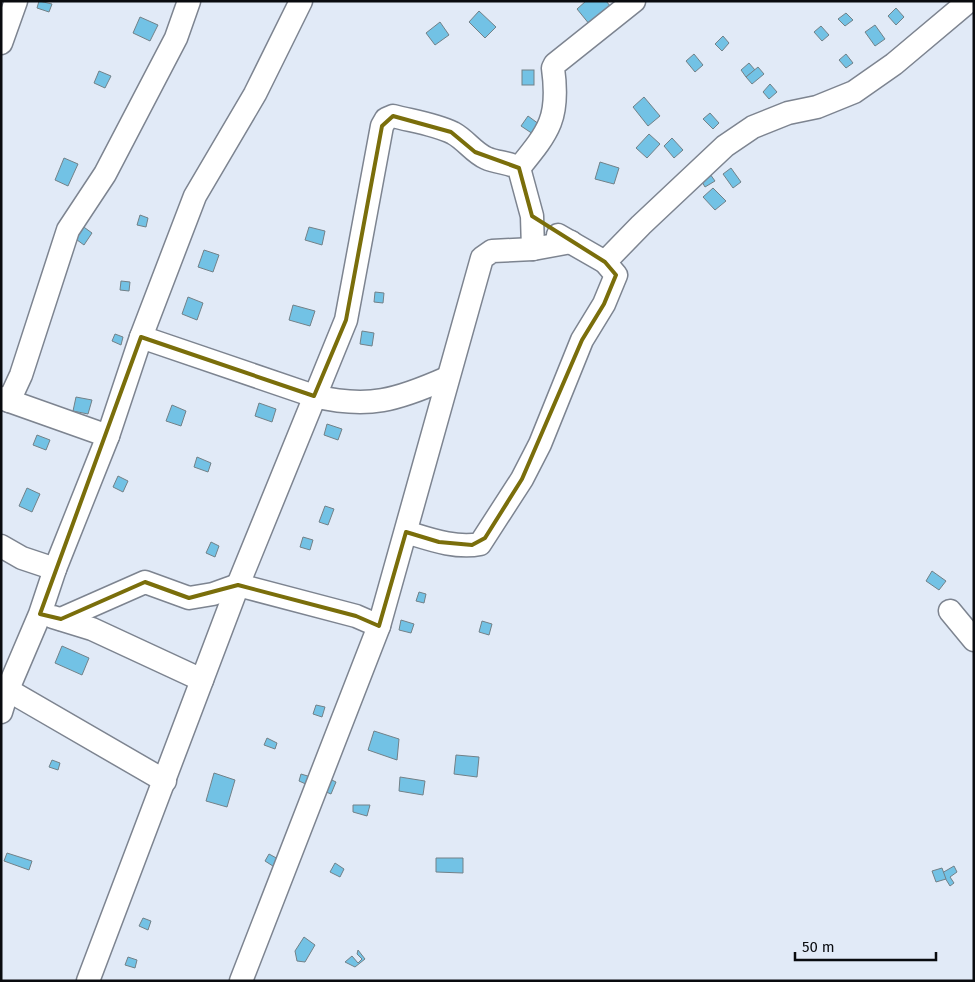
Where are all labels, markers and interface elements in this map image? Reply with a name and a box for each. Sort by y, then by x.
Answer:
scale bar [795,930,936,962]
text: 50 m [802,938,835,956]

